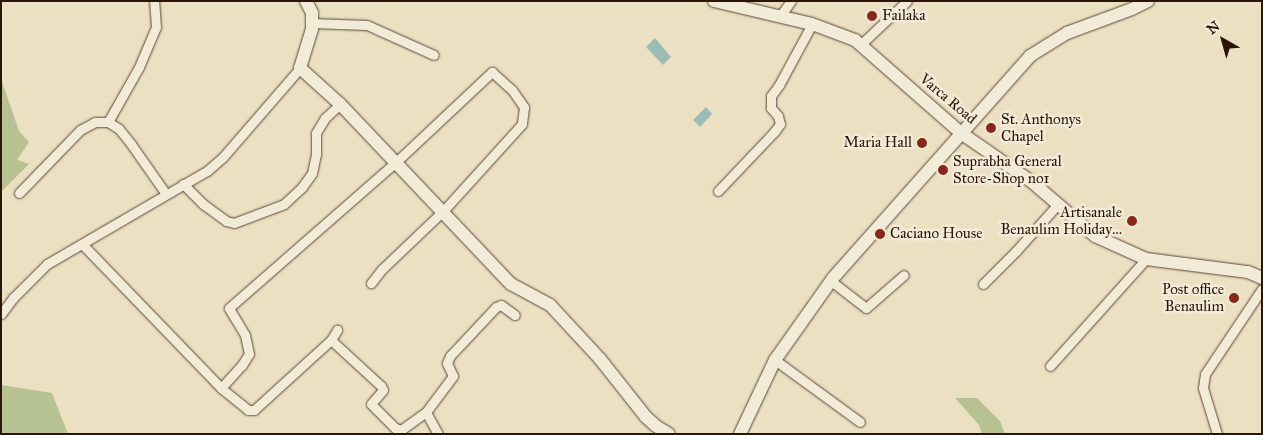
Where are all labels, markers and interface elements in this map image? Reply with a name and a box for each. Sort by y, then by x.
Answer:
place label: Failaka [882,7,926,25]
marker: Failaka [866,10,878,22]
north arrow [1198,15,1248,65]
text: N [1204,17,1223,38]
street label: Varca Road [916,70,980,128]
place label: St. Anthonys Chapel [1001,110,1081,145]
marker: St. Anthonys Chapel [985,122,997,134]
place label: Maria Hall [843,134,912,152]
marker: Maria Hall [916,137,928,149]
place label: Suprabha General Store-Shop no1 [953,152,1062,187]
marker: Suprabha General Store-Shop no1 [937,164,949,176]
place label: Artisanale Benaulim Holiday… [1000,203,1122,238]
marker: Artisanale Benaulim Holiday… [1126,215,1138,227]
place label: Caciano House [890,225,983,243]
marker: Caciano House [874,228,886,240]
place label: Post office Benaulim [1162,280,1224,315]
marker: Post office Benaulim [1228,292,1240,304]

